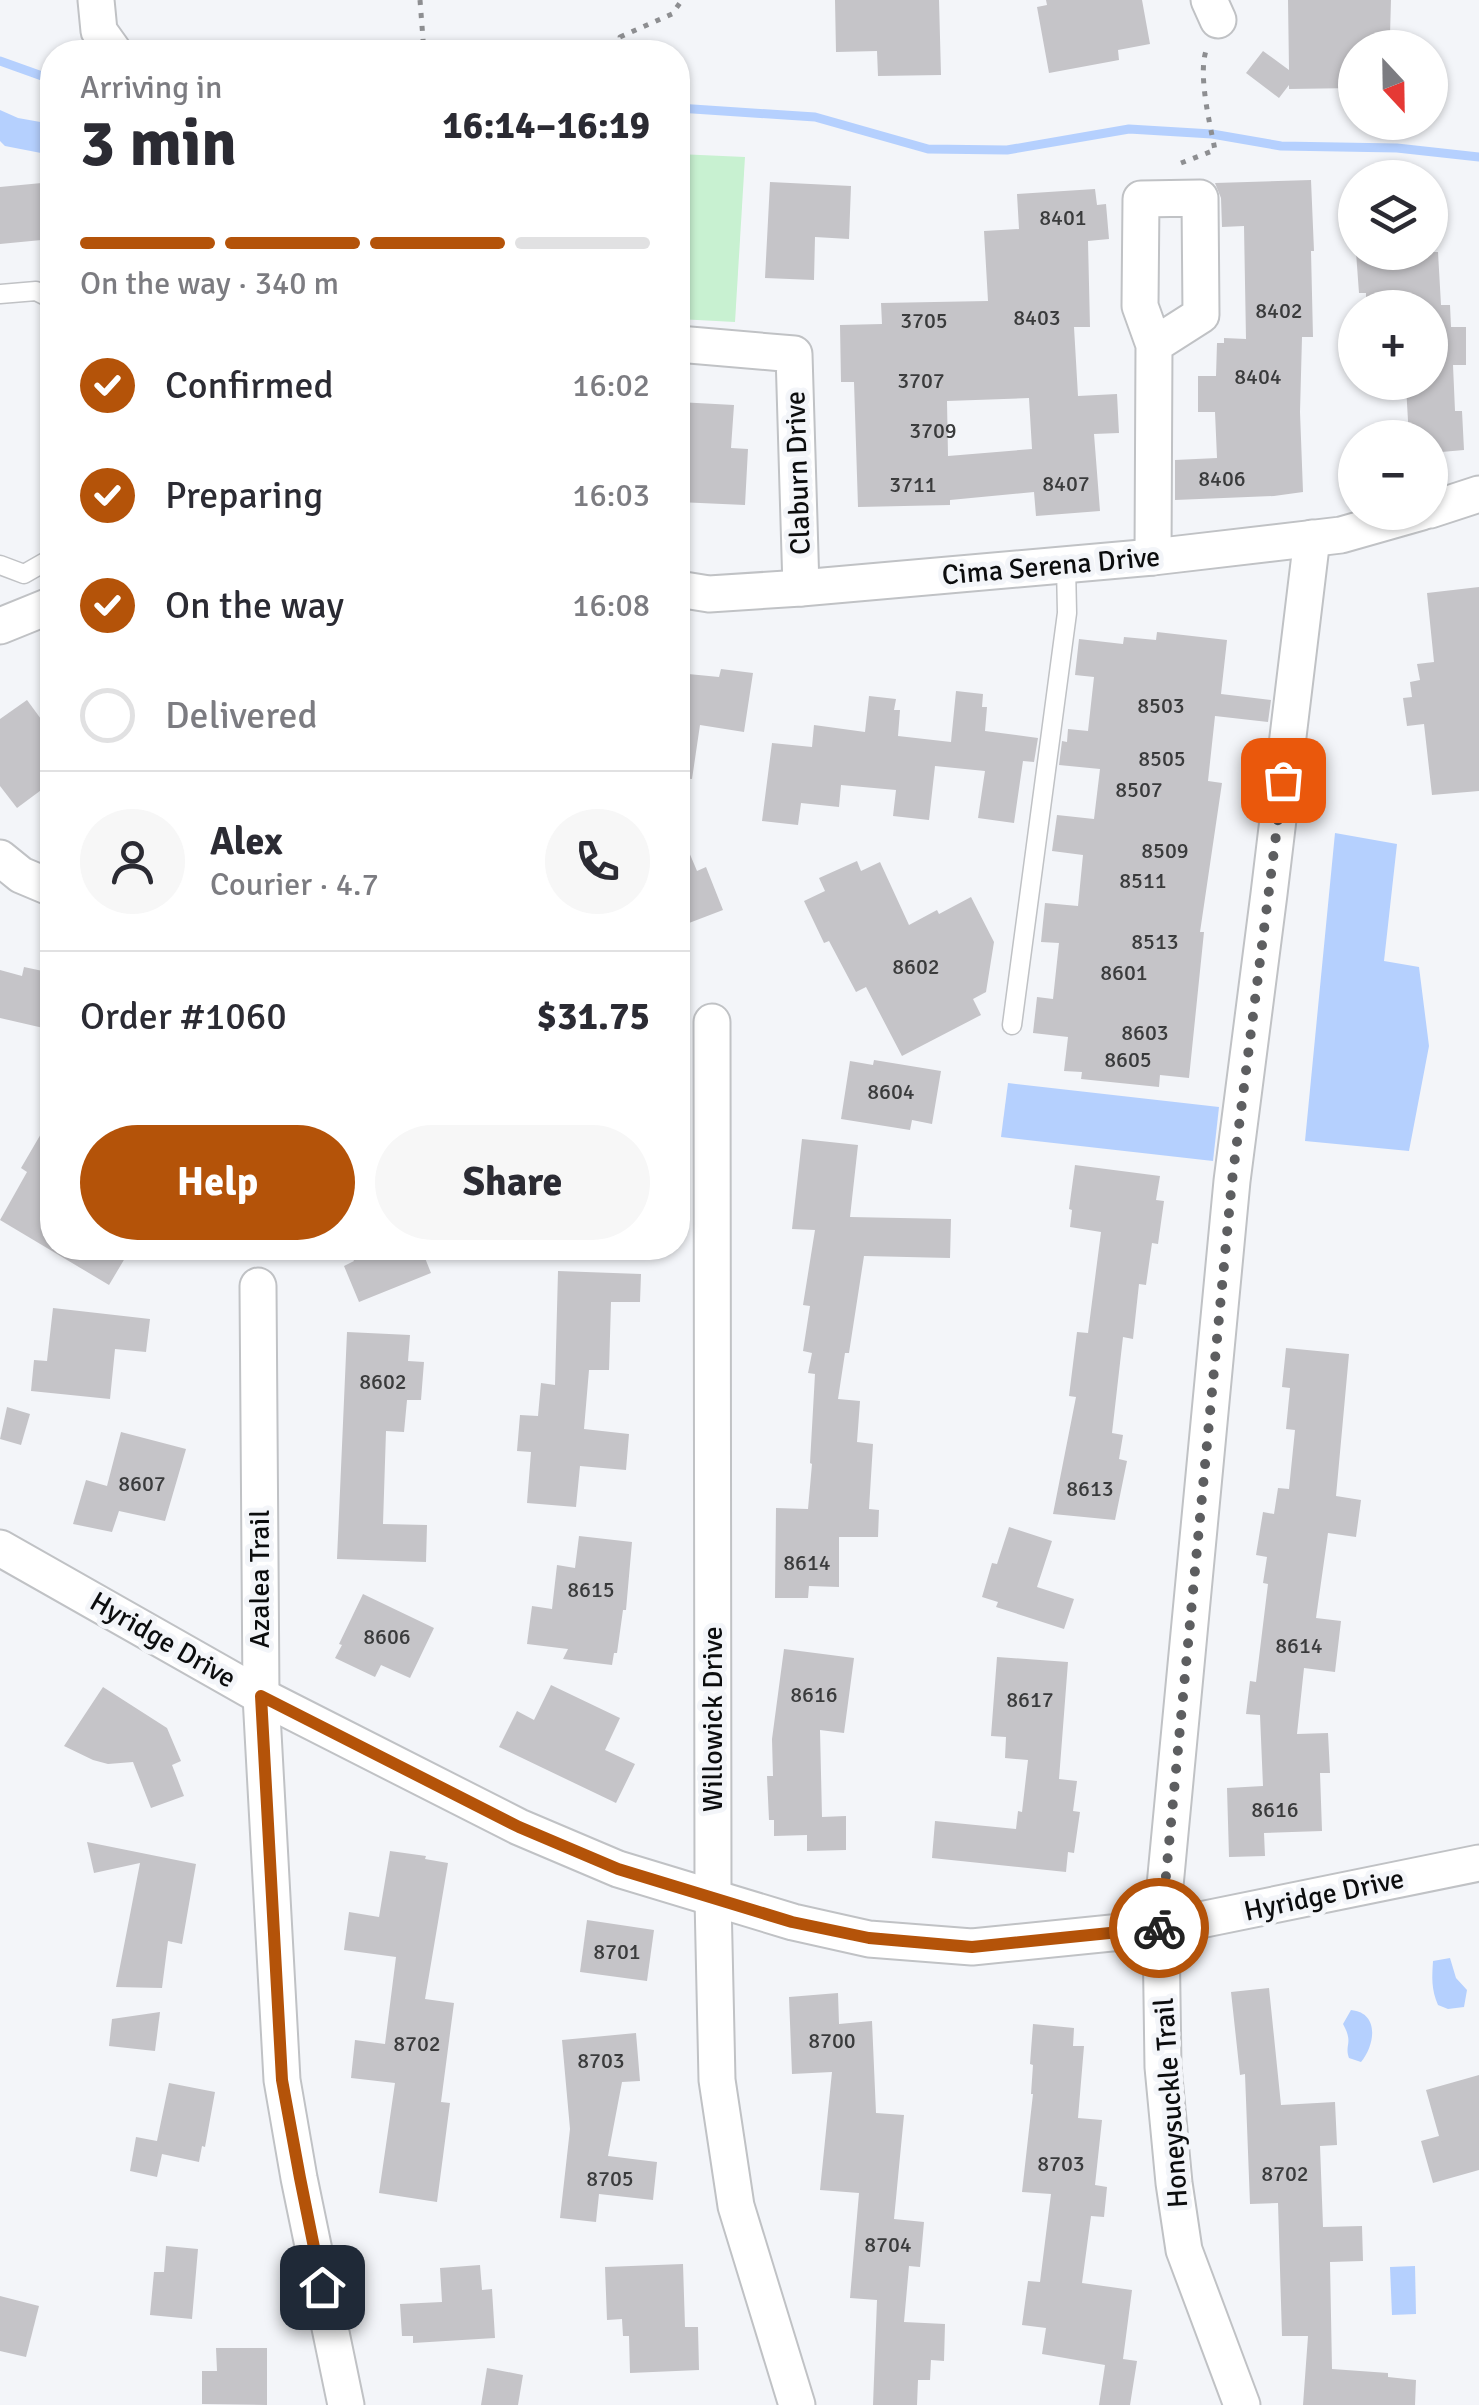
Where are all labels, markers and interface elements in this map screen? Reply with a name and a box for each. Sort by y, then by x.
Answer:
north arrow [1338,30,1448,140]
map controls [1338,30,1448,530]
text: Arriving in [80,68,222,107]
text: 16:14–16:19 [442,102,650,149]
text: 3 min [80,104,237,184]
button: layers [1338,160,1448,270]
house number: 8401 [1039,204,1087,231]
text: On the way · 340 m [80,264,339,303]
button: + [1338,290,1448,400]
house number: 8402 [1255,297,1303,324]
house number: 8403 [1013,304,1061,331]
house number: 3705 [900,307,948,334]
icon: check [80,358,135,413]
text: Confirmed [165,362,334,409]
house number: 8404 [1234,363,1282,390]
text: 16:02 [572,366,650,405]
house number: 3707 [897,367,945,394]
street label: Claburn Drive [778,391,818,555]
house number: 3709 [909,417,957,444]
button: − [1338,420,1448,530]
house number: 8406 [1198,465,1246,492]
icon: check [80,468,135,523]
house number: 8407 [1042,470,1090,497]
house number: 3711 [889,471,937,498]
text: Preparing [165,472,323,519]
text: 16:03 [572,476,650,515]
street label: Cima Serena Drive [941,540,1161,592]
icon: check [80,578,135,633]
text: On the way [165,582,344,629]
text: 16:08 [572,586,650,625]
text: Delivered [165,692,318,739]
house number: 8503 [1137,692,1185,719]
pin [1241,738,1326,823]
house number: 8505 [1138,745,1186,772]
icon: bag [1256,753,1311,808]
house number: 8507 [1115,776,1163,803]
button: person [80,809,185,914]
button: phone [545,809,650,914]
text: Alex [210,818,283,865]
house number: 8509 [1141,837,1189,864]
text: Courier · 4.7 [210,865,379,904]
house number: 8511 [1119,867,1167,894]
house number: 8513 [1131,928,1179,955]
house number: 8602 [892,953,940,980]
house number: 8601 [1100,959,1148,986]
text: Order #1060 [80,993,287,1040]
text: $31.75 [537,993,650,1040]
house number: 8603 [1121,1019,1169,1046]
house number: 8605 [1104,1046,1152,1073]
house number: 8604 [867,1078,915,1105]
button: Help [80,1125,355,1240]
button: Share [375,1125,650,1240]
house number: 8602 [359,1368,407,1395]
house number: 8607 [118,1470,166,1497]
house number: 8613 [1066,1475,1114,1502]
street label: Azalea Trail [243,1510,277,1648]
house number: 8614 [783,1549,831,1576]
house number: 8615 [567,1576,615,1603]
street label: Hyridge Drive [84,1585,242,1695]
house number: 8606 [363,1623,411,1650]
street label: Willowick Drive [696,1626,730,1812]
house number: 8614 [1275,1632,1323,1659]
house number: 8616 [790,1681,838,1708]
house number: 8617 [1006,1686,1054,1713]
house number: 8616 [1251,1796,1299,1823]
street label: Hyridge Drive [1241,1861,1407,1929]
courier [1109,1878,1209,1978]
icon: bike [1132,1901,1187,1956]
house number: 8701 [593,1938,641,1965]
street label: Honeysuckle Trail [1147,1997,1195,2209]
house number: 8700 [808,2027,856,2054]
house number: 8702 [393,2030,441,2057]
house number: 8703 [577,2047,625,2074]
house number: 8703 [1037,2150,1085,2177]
house number: 8702 [1261,2160,1309,2187]
house number: 8705 [586,2165,634,2192]
house number: 8704 [864,2231,912,2258]
pin [280,2245,365,2330]
icon: home [295,2260,350,2315]

